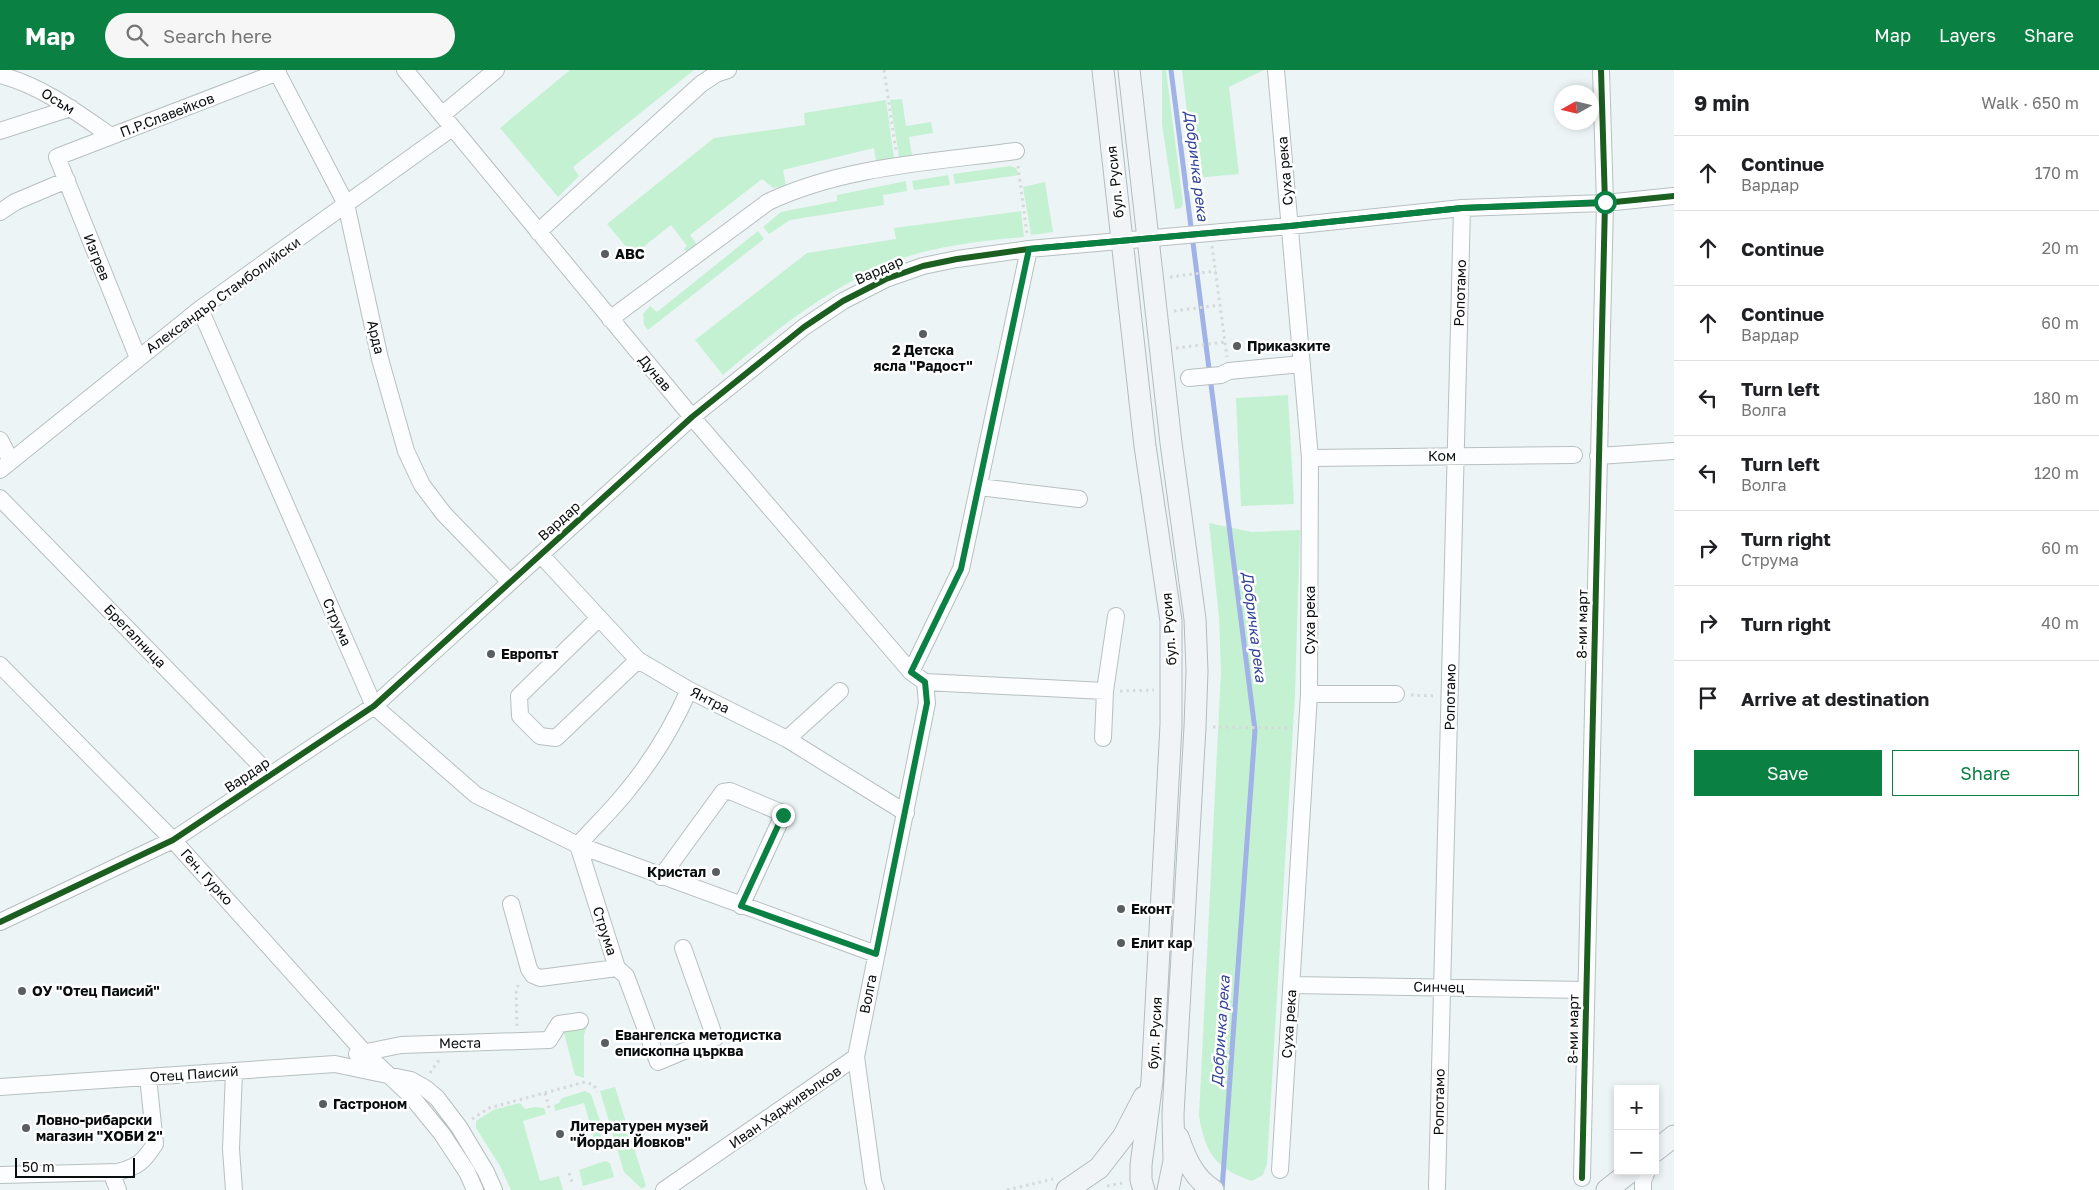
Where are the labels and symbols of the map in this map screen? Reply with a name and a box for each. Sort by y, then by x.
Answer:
street label: Осъм [38,84,78,117]
north arrow [1554,85,1599,130]
street label: П.Р.Славейков [117,89,216,140]
water label: Добричка река [1181,109,1213,223]
street label: Суха река [1273,136,1296,206]
street label: бул. Русия [1102,145,1127,219]
route start [1594,191,1617,214]
street label: Изгрев [80,231,115,283]
street label: Александър Стамболийски [142,233,303,356]
place label: ABC [615,245,645,262]
marker: ABC [599,248,611,260]
street label: Вардар [852,251,905,288]
street label: Ропотамо [1450,259,1469,327]
street label: Арда [364,318,389,356]
marker: 2 Детска ясла "Радост" [917,328,929,340]
place label: Приказките [1247,337,1331,354]
marker: Приказките [1231,340,1243,352]
place label: 2 Детска ясла "Радост" [873,341,973,374]
street label: Дунав [635,351,675,394]
street label: Ком [1428,447,1456,464]
street label: Вардар [534,497,583,544]
water label: Добричка река [1239,570,1271,684]
street label: Суха река [1301,585,1318,655]
street label: 8-ми март [1572,589,1591,659]
street label: бул. Русия [1157,592,1180,666]
street label: Струма [319,595,356,648]
street label: Брегалница [101,600,170,671]
place label: Европът [501,645,559,662]
marker: Европът [485,648,497,660]
street label: Ропотамо [1440,663,1459,731]
street label: Янтра [688,683,733,717]
street label: Вардар [221,753,273,796]
route end [772,804,795,827]
street label: Ген. Гурко [178,845,237,908]
place label: Кристал [647,863,706,880]
marker: Кристал [710,866,722,878]
place label: Еконт [1131,900,1172,917]
marker: Еконт [1115,903,1127,915]
street label: Струма [590,904,621,958]
place label: Елит кар [1131,934,1193,951]
marker: Елит кар [1115,937,1127,949]
street label: Волга [855,973,880,1015]
water label: Добричка река [1207,974,1233,1088]
street label: Синчец [1413,978,1465,995]
place label: ОУ "Отец Паисий" [32,982,160,999]
marker: ОУ "Отец Паисий" [16,985,28,997]
street label: Суха река [1278,989,1299,1059]
street label: 8-ми март [1563,994,1582,1064]
street label: бул. Русия [1144,996,1165,1070]
place label: Евангелска методистка епископна църква [615,1026,781,1059]
street label: Места [439,1034,481,1051]
marker: Евангелска методистка епископна църква [599,1037,611,1049]
street label: Отец Паисий [149,1062,239,1085]
street label: Иван Хадживълков [726,1062,844,1152]
street label: Ропотамо [1429,1068,1448,1136]
place label: Гастроном [333,1095,407,1112]
marker: Гастроном [317,1098,329,1110]
place label: Ловно-рибарски магазин "ХОБИ 2" [36,1111,163,1144]
place label: Литературен музей "Йордан Йовков" [570,1117,708,1150]
marker: Ловно-рибарски магазин "ХОБИ 2" [20,1122,32,1134]
marker: Литературен музей "Йордан Йовков" [554,1128,566,1140]
scale bar [15,1155,135,1178]

